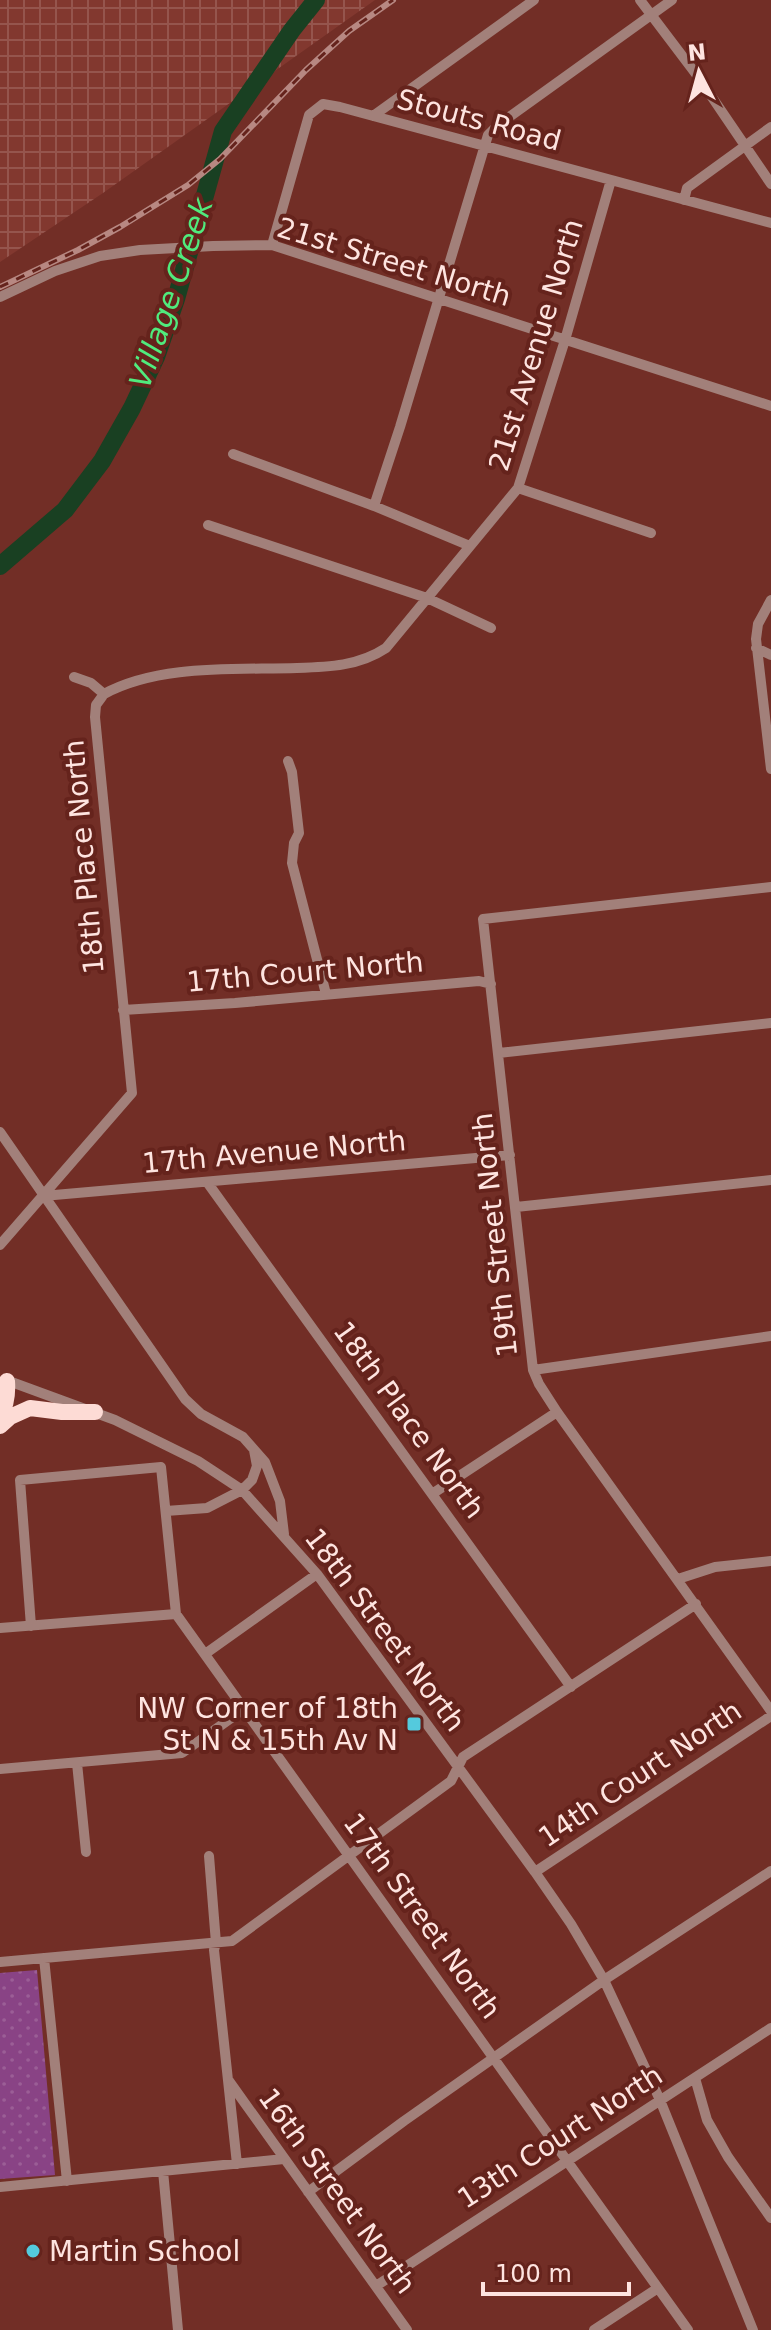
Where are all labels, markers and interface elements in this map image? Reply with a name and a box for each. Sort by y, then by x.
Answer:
north arrow [659,32,739,112]
text: N [686,39,707,66]
street label: Stouts Road [393,82,565,158]
water label: Village Creek [122,192,220,393]
street label: 21st Street North [273,211,515,313]
street label: 21st Avenue North [482,215,590,475]
street label: 18th Place North [57,739,111,975]
street label: 17th Court North [185,945,425,999]
street label: 19th Street North [466,1111,524,1359]
street label: 17th Avenue North [141,1124,407,1180]
street label: 18th Place North [327,1315,491,1525]
street label: 18th Street North [298,1522,472,1738]
place label: NW Corner of 18th St N & 15th Av N [137,1692,398,1757]
street label: 14th Court North [532,1694,748,1854]
marker: NW Corner of 18th St N & 15th Av N [405,1715,423,1733]
street label: 17th Street North [336,1807,508,2025]
street label: 13th Court North [451,2059,669,2215]
street label: 16th Street North [251,2082,423,2300]
place label: Martin School [49,2235,240,2268]
marker: Martin School [24,2242,42,2260]
scale bar [483,2246,629,2296]
text: 100 m [495,2260,572,2288]

